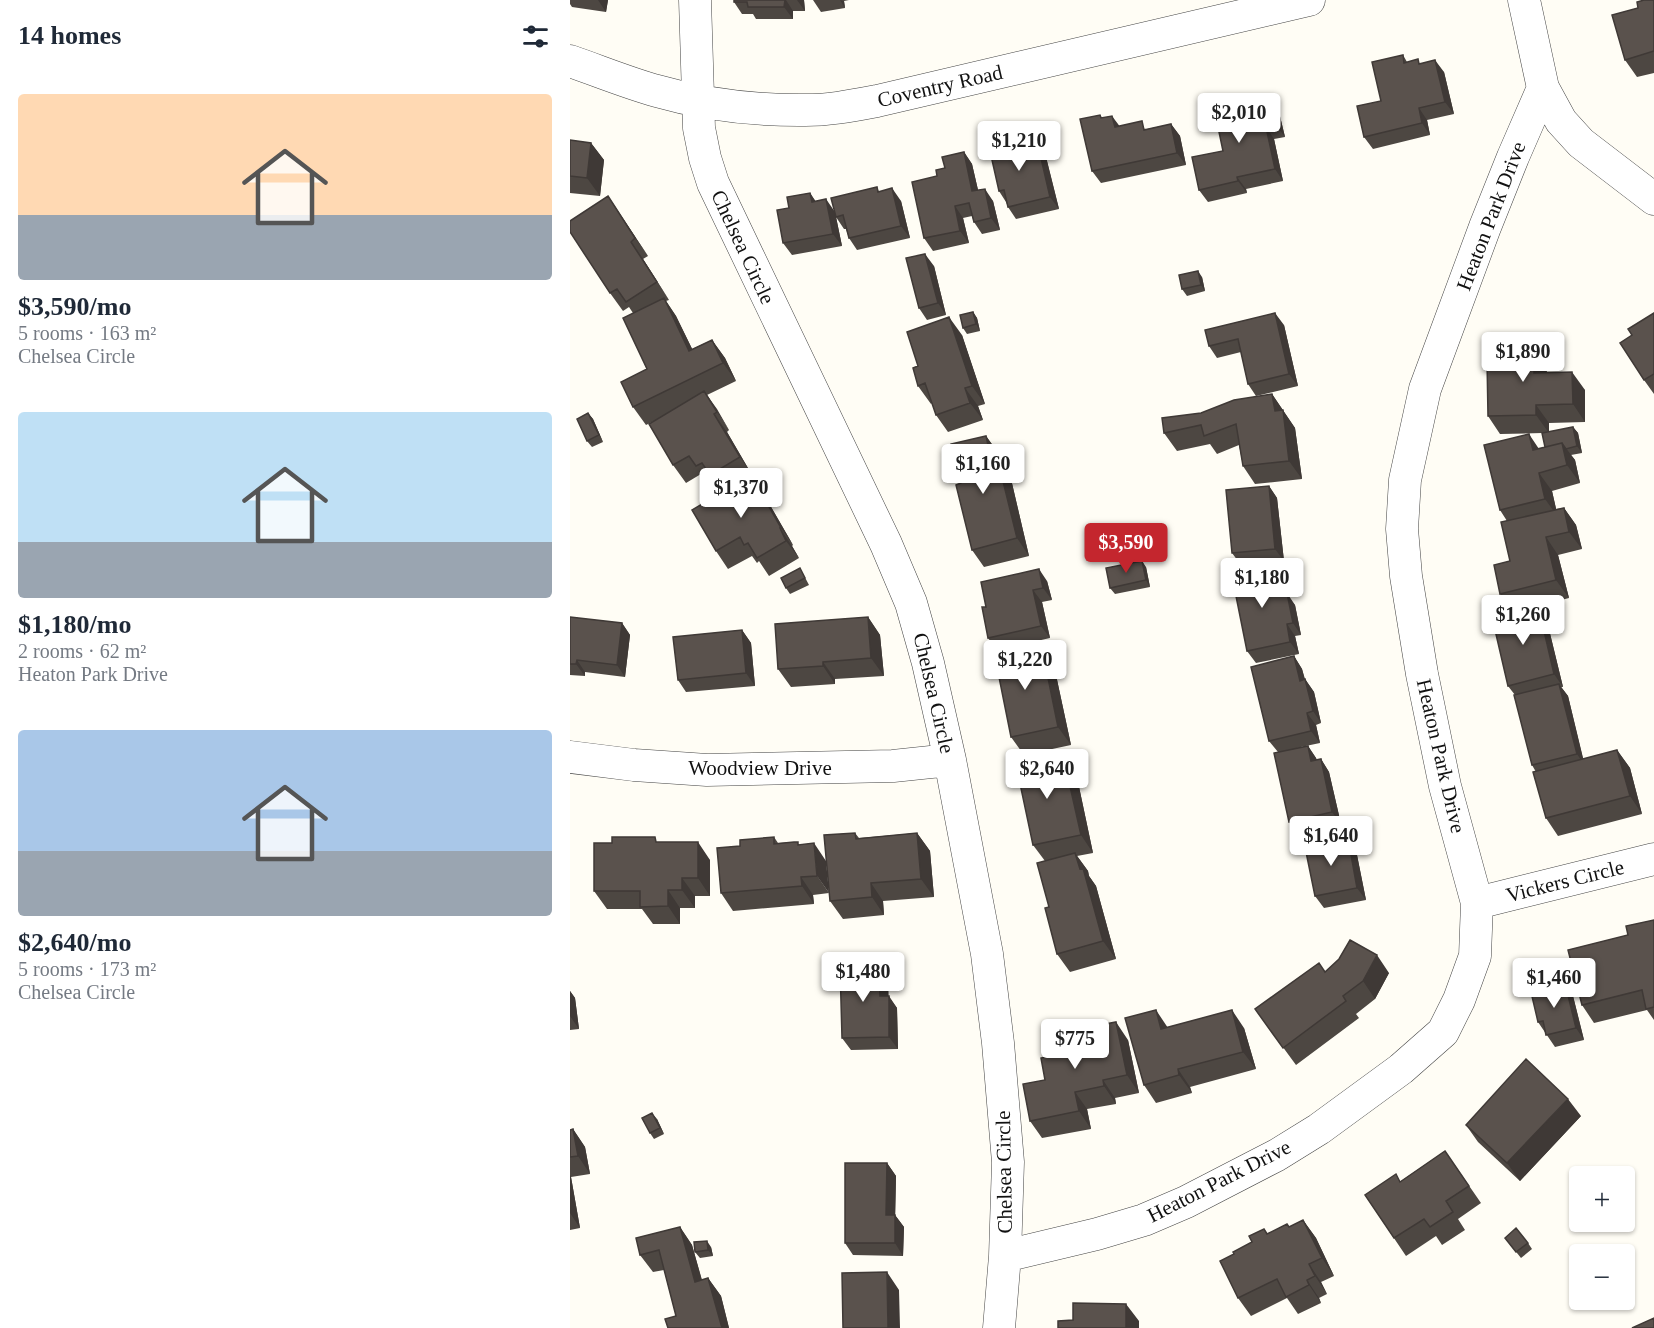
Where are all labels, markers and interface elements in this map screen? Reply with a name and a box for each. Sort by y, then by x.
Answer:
icon: filters [519,20,552,53]
text: 14 homes [18,21,121,50]
street label: Coventry Road [875,60,1005,112]
pin: $2,010 [1190,93,1288,144]
text: $2,010 [1212,101,1267,123]
pin: $1,210 [970,121,1068,172]
text: $1,210 [992,129,1047,151]
icon: home [231,133,339,241]
street label: Heaton Park Drive [1452,138,1530,294]
street label: Chelsea Circle [706,186,780,308]
text: $3,590/mo [18,292,131,321]
text: 5 rooms · 163 m² [18,322,156,344]
pin: $1,890 [1474,332,1572,383]
text: $1,890 [1496,340,1551,362]
text: Chelsea Circle [18,345,135,367]
pin: $1,160 [934,444,1032,495]
icon: home [231,451,339,559]
text: $1,160 [956,452,1011,474]
pin: $1,370 [692,468,790,519]
text: $1,370 [714,476,769,498]
pin: $3,590 [1077,523,1175,574]
text: $3,590 [1099,531,1154,553]
pin: $1,180 [1213,558,1311,609]
text: $1,180 [1235,566,1290,588]
pin: $1,260 [1474,595,1572,646]
text: $1,260 [1496,603,1551,625]
text: $1,180/mo [18,610,131,639]
street label: Chelsea Circle [908,630,960,756]
text: 2 rooms · 62 m² [18,640,146,662]
pin: $1,220 [976,640,1074,691]
text: $1,220 [998,648,1053,670]
text: Heaton Park Drive [18,663,168,685]
street label: Heaton Park Drive [1412,677,1470,835]
pin: $2,640 [998,749,1096,800]
street label: Woodview Drive [688,756,832,780]
text: $2,640 [1020,757,1075,779]
icon: home [231,769,339,877]
pin: $1,640 [1282,816,1380,867]
text: $1,640 [1304,824,1359,846]
street label: Vickers Circle [1504,855,1626,907]
text: $2,640/mo [18,928,131,957]
pin: $1,480 [814,952,912,1003]
text: 5 rooms · 173 m² [18,958,156,980]
pin: $1,460 [1505,958,1603,1009]
text: $1,480 [836,960,891,982]
text: $1,460 [1527,966,1582,988]
text: Chelsea Circle [18,981,135,1003]
pin: $775 [1039,1019,1111,1070]
text: $775 [1055,1027,1095,1049]
street label: Chelsea Circle [991,1110,1017,1234]
street label: Heaton Park Drive [1143,1135,1295,1227]
map controls [1569,1166,1635,1310]
button: + [1569,1166,1635,1232]
button: − [1569,1244,1635,1310]

